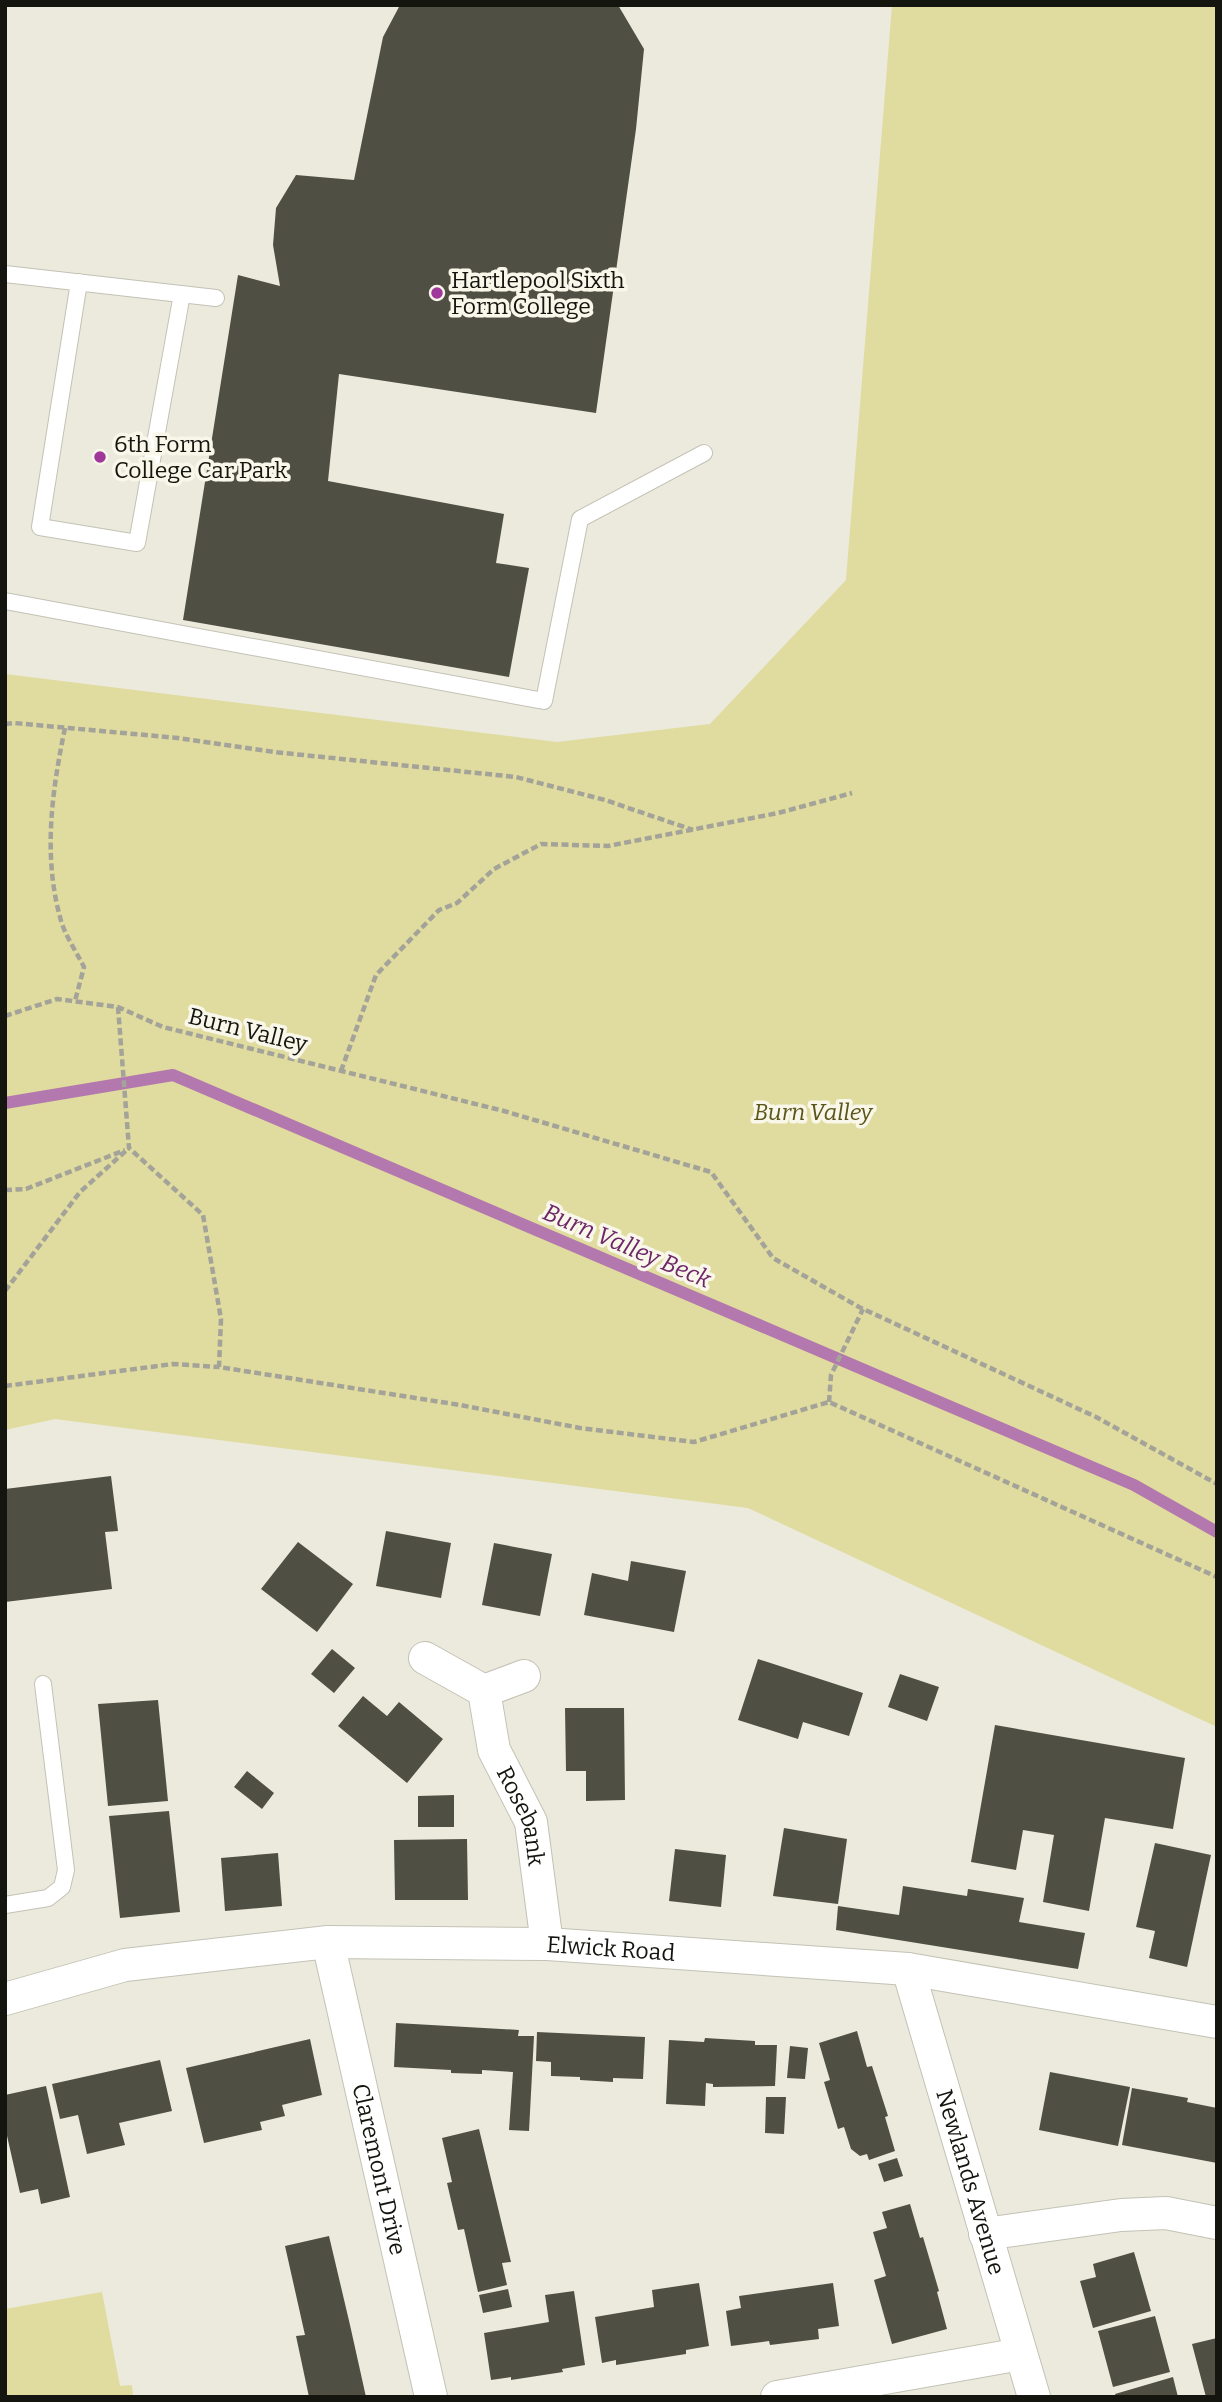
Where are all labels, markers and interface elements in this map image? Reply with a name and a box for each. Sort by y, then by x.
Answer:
place label: Hartlepool Sixth Form College [451,266,625,320]
marker: Hartlepool Sixth Form College [429,285,445,301]
place label: 6th Form College Car Park [114,430,287,484]
marker: 6th Form College Car Park [92,449,108,465]
street label: Burn Valley [186,1002,311,1059]
park label: Burn Valley [754,1098,874,1126]
water label: Burn Valley Beck [539,1198,716,1294]
street label: Rosebank [491,1761,551,1868]
street label: Elwick Road [546,1930,676,1967]
street label: Claremont Drive [346,2081,412,2258]
street label: Newlands Avenue [930,2086,1011,2278]

